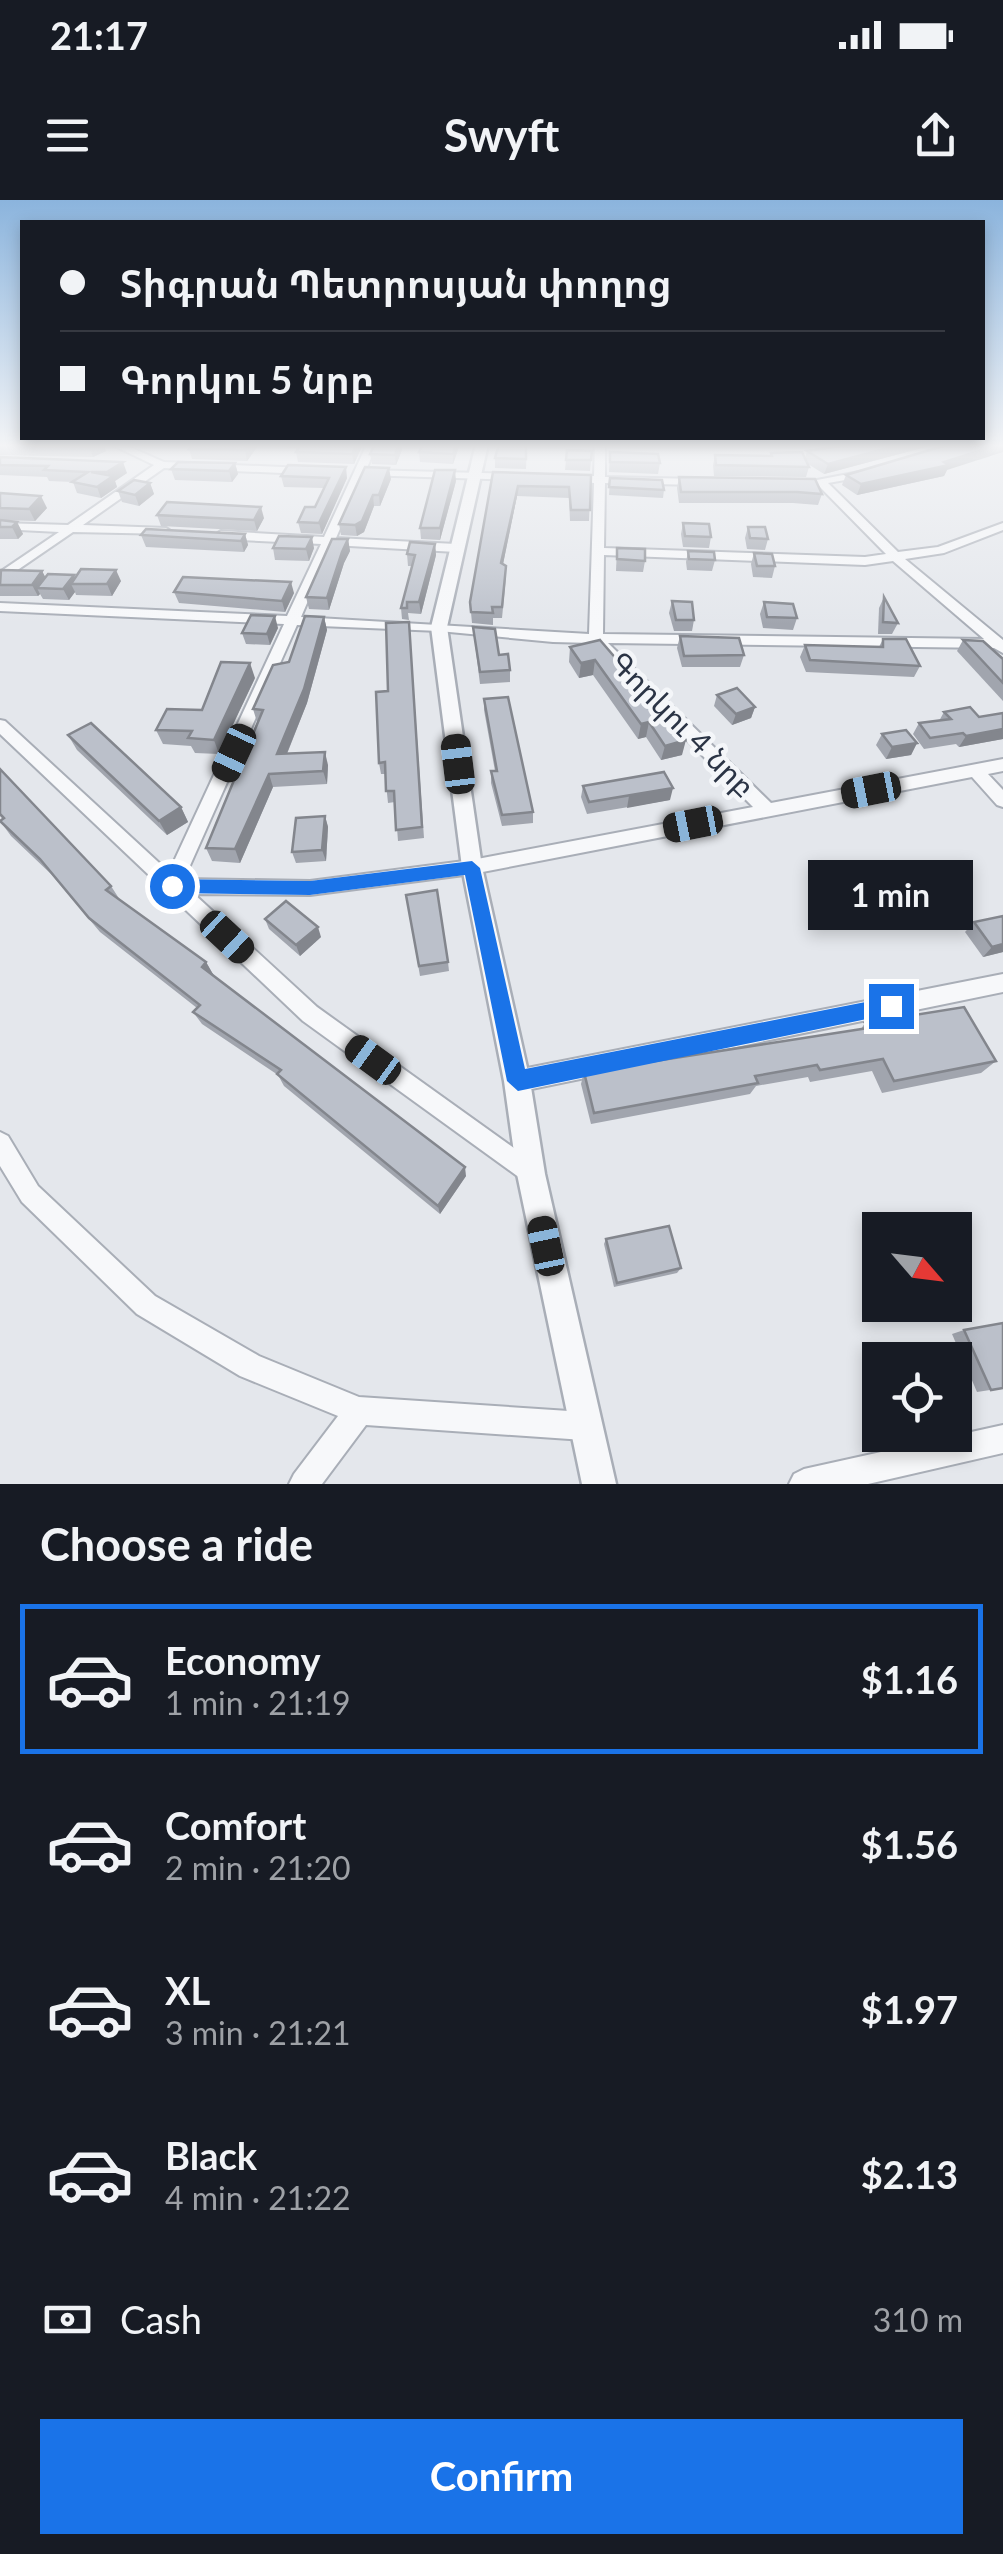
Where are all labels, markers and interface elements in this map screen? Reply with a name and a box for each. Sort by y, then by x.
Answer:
text: 21:17 [50,12,148,58]
icon: menu [40,108,95,163]
text: Swyft [444,108,559,162]
icon: share [908,108,963,163]
text: Տիգրան Պետրոսյան փողոց [120,260,672,306]
text: Գորկու 5 նրբ [120,356,374,402]
street label: Գորկու 4 նրբ [603,644,763,804]
car [208,719,260,787]
car [439,732,477,796]
car [839,770,903,810]
car [661,804,725,844]
callout: 1 min [808,861,974,931]
route start [150,864,195,909]
text: 1 min [851,875,930,914]
car [195,906,259,968]
route end [869,984,914,1029]
car [340,1030,406,1090]
north arrow [862,1212,972,1322]
map controls [862,1212,972,1452]
car [525,1214,567,1278]
button: locate [862,1342,972,1452]
text: Choose a ride [40,1517,313,1571]
icon: car [45,1634,135,1724]
text: Economy [165,1637,320,1683]
text: $1.16 [861,1656,958,1702]
text: 1 min · 21:19 [165,1683,351,1722]
icon: car [45,1799,135,1889]
text: Comfort [165,1802,306,1848]
text: $1.56 [861,1821,958,1867]
text: 2 min · 21:20 [165,1848,351,1887]
icon: car [45,1964,135,2054]
text: XL [165,1967,210,2013]
text: $1.97 [861,1986,958,2032]
text: 3 min · 21:21 [165,2013,351,2052]
icon: car [45,2129,135,2219]
text: Black [165,2132,257,2178]
text: $2.13 [861,2151,958,2197]
text: 4 min · 21:22 [165,2178,351,2217]
icon: cash [40,2292,95,2347]
text: Cash [120,2296,202,2342]
text: 310 m [873,2300,963,2339]
button: Confirm [40,2419,963,2534]

